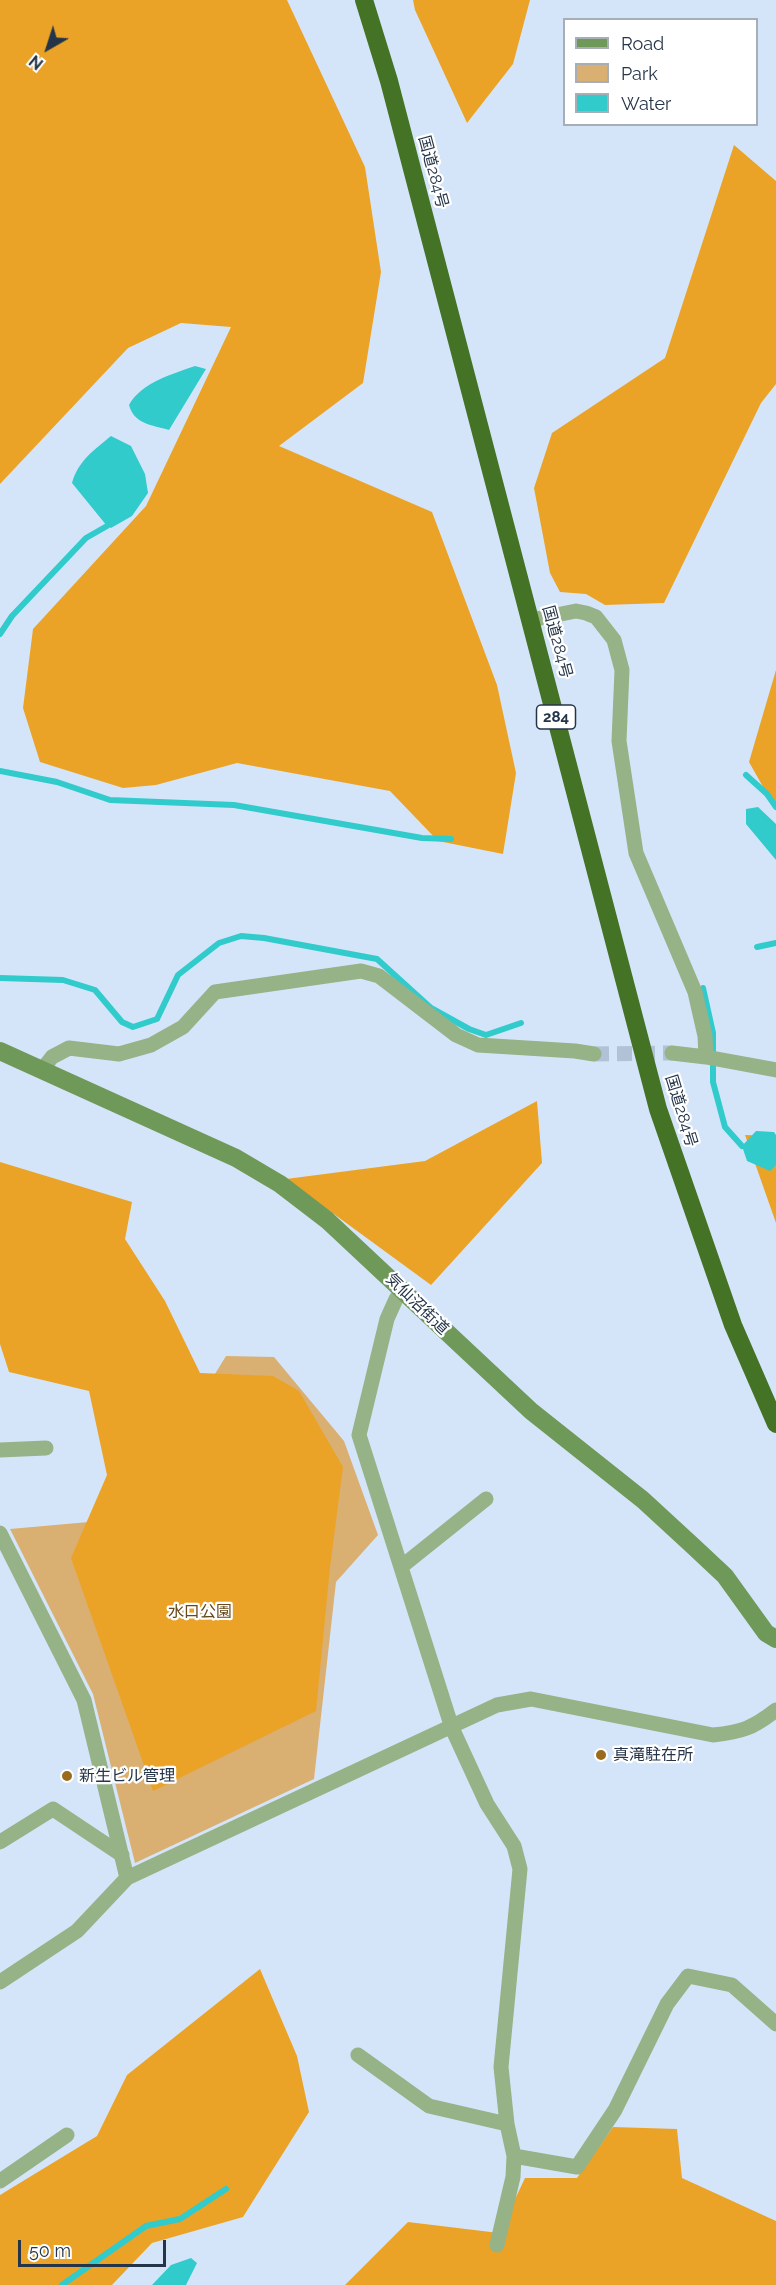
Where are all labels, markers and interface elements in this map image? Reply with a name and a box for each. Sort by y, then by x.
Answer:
north arrow [18,18,78,78]
legend [563,18,758,126]
text: Road [621,33,664,54]
text: N [26,51,47,74]
text: Park [621,63,658,84]
text: Water [621,93,671,114]
street label: 国道284号 [414,134,452,210]
street label: 国道284号 [538,604,576,680]
road number: 284 [536,705,576,729]
street label: 国道284号 [661,1073,701,1149]
street label: 気仙沼街道 [382,1269,452,1339]
park label: 水口公園 [168,1602,232,1622]
place label: 真滝駐在所 [613,1745,693,1765]
marker: 真滝駐在所 [594,1748,608,1762]
place label: 新生ビル管理 [79,1766,175,1786]
marker: 新生ビル管理 [60,1769,74,1783]
scale bar [21,2228,170,2266]
text: 50 m [29,2240,71,2261]

